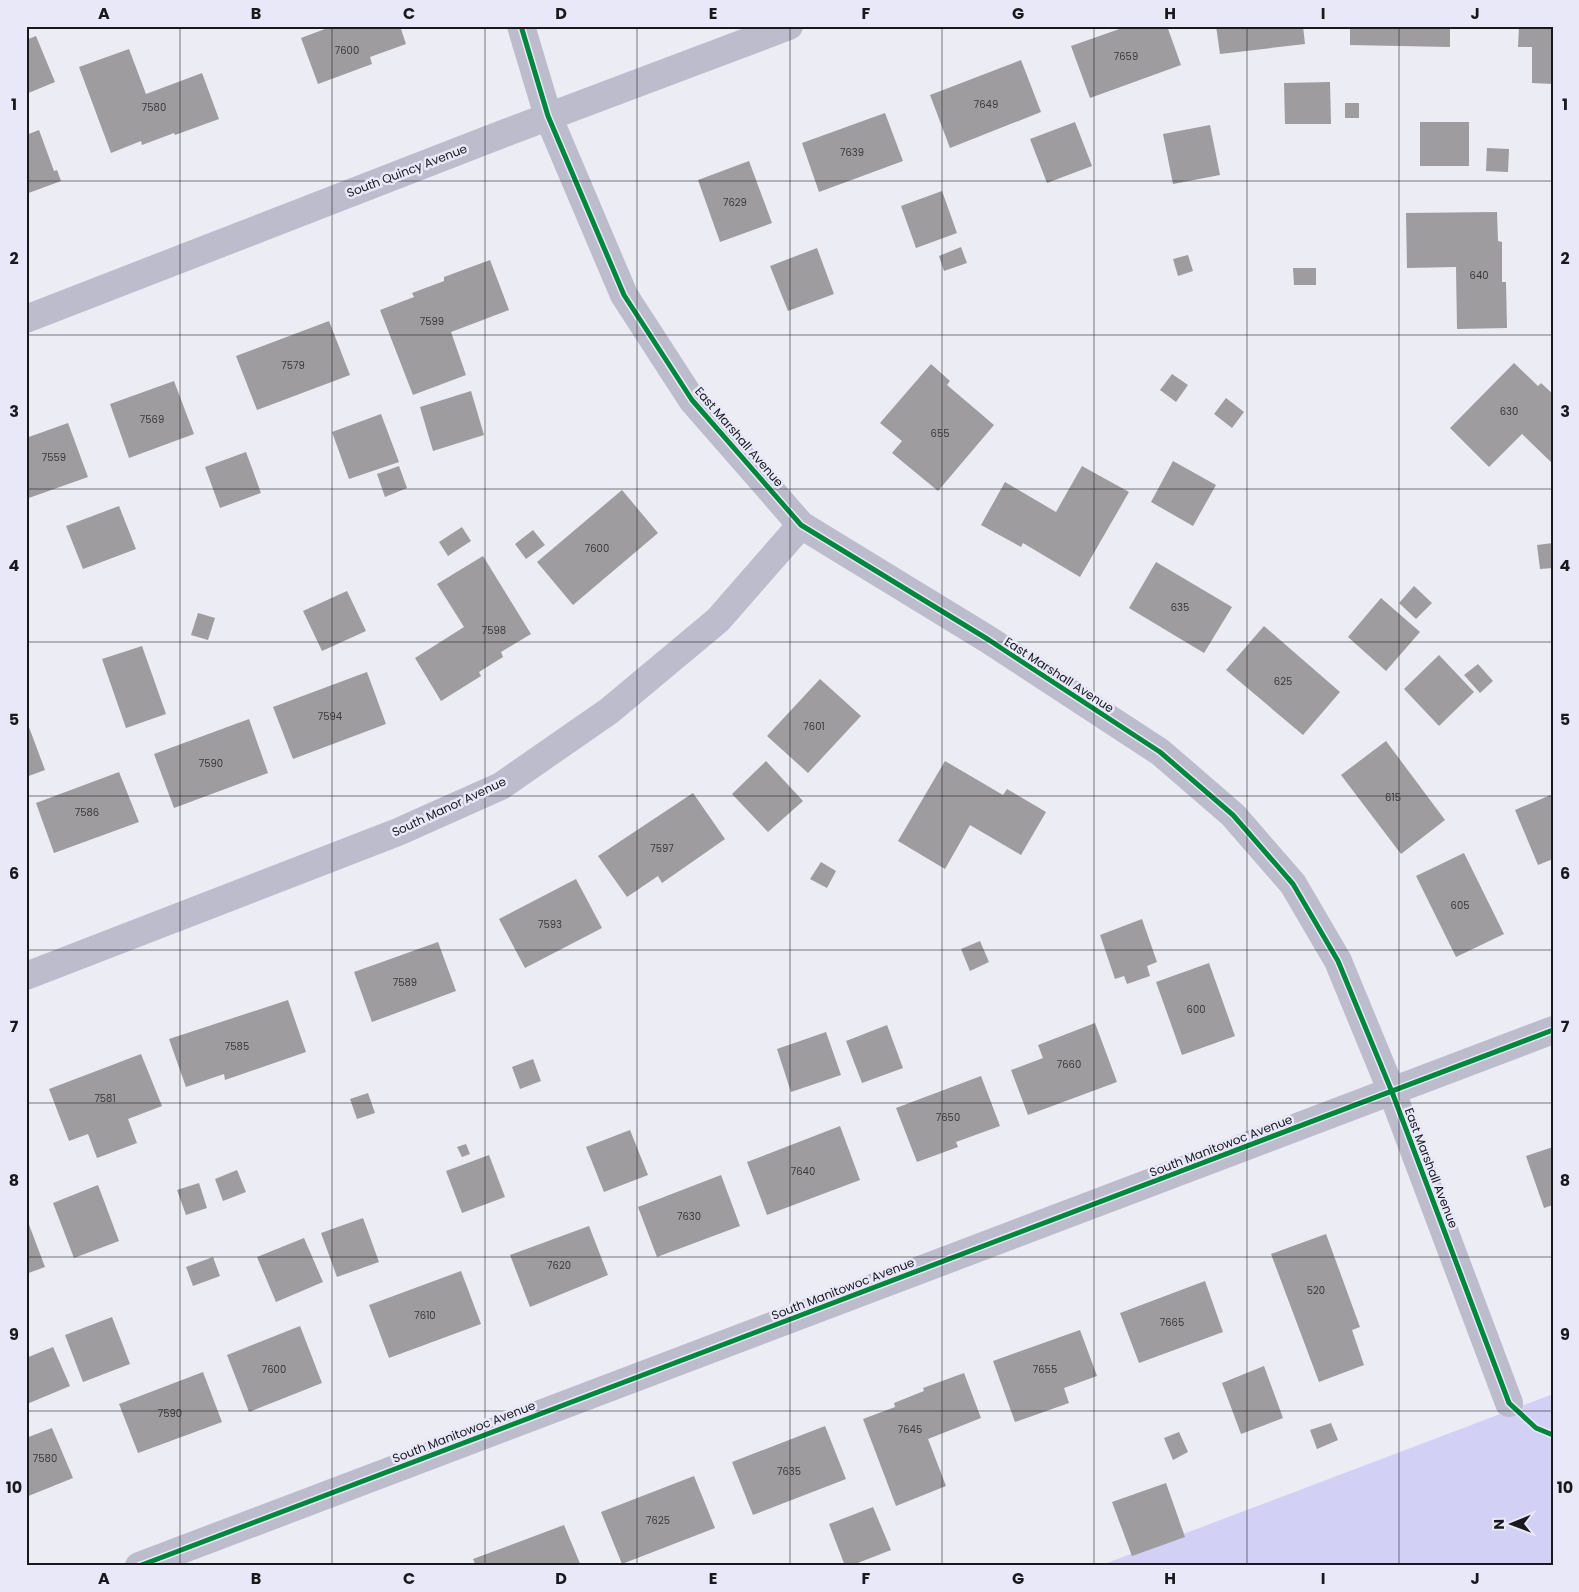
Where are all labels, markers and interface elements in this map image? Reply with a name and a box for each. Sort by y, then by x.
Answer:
text: A [98,2,110,25]
text: B [251,2,261,25]
text: C [403,2,415,25]
text: D [555,2,567,25]
text: E [709,2,717,25]
text: F [862,2,871,25]
text: G [1012,2,1024,25]
text: H [1164,2,1176,25]
text: I [1321,2,1325,25]
text: J [1470,2,1480,25]
house number: 7600 [335,43,359,58]
house number: 7659 [1114,49,1138,64]
text: 1 [11,93,17,116]
text: 1 [1562,93,1568,116]
house number: 7649 [974,97,998,112]
house number: 7580 [142,100,166,115]
street label: South Quincy Avenue [344,140,469,201]
house number: 7639 [840,145,864,160]
house number: 7629 [723,195,747,210]
text: 2 [9,247,19,270]
text: 2 [1560,247,1570,270]
house number: 640 [1470,268,1488,283]
house number: 7599 [420,314,444,329]
house number: 7579 [281,358,305,373]
street label: East Marshall Avenue [691,383,788,490]
text: 3 [9,400,19,423]
text: 3 [1560,400,1570,423]
house number: 630 [1500,404,1518,419]
house number: 7569 [140,412,164,427]
house number: 655 [931,426,949,441]
house number: 7559 [42,450,66,465]
house number: 7600 [585,541,609,556]
text: 4 [9,554,20,577]
text: 4 [1560,554,1571,577]
house number: 635 [1171,600,1189,615]
house number: 7598 [482,623,506,638]
street label: East Marshall Avenue [1001,633,1117,716]
house number: 625 [1274,674,1292,689]
text: 5 [9,708,19,731]
text: 5 [1560,708,1570,731]
house number: 7594 [318,709,342,724]
house number: 7601 [803,719,825,734]
house number: 7590 [199,756,223,771]
street label: South Manor Avenue [389,773,509,840]
house number: 615 [1385,790,1401,805]
house number: 7586 [75,805,99,820]
house number: 7597 [650,841,674,856]
text: 6 [9,862,19,885]
text: 6 [1560,862,1570,885]
house number: 605 [1451,898,1469,913]
house number: 7593 [538,917,562,932]
house number: 7589 [393,975,417,990]
house number: 600 [1187,1002,1205,1017]
text: 7 [10,1015,19,1038]
text: 7 [1561,1015,1570,1038]
house number: 7585 [225,1039,249,1054]
house number: 7660 [1057,1057,1081,1072]
house number: 7581 [94,1091,116,1106]
street label: East Marshall Avenue [1401,1105,1462,1230]
house number: 7650 [936,1110,960,1125]
street label: South Manitowoc Avenue [1147,1110,1295,1181]
house number: 7640 [791,1164,815,1179]
text: 8 [9,1169,19,1192]
text: 8 [1560,1169,1570,1192]
house number: 7630 [677,1209,701,1224]
street label: South Manitowoc Avenue [769,1253,917,1324]
house number: 7620 [547,1258,571,1273]
house number: 520 [1307,1283,1325,1298]
house number: 7610 [414,1308,436,1323]
house number: 7665 [1160,1315,1184,1330]
text: 9 [9,1323,19,1346]
text: 9 [1560,1323,1570,1346]
house number: 7600 [262,1362,286,1377]
house number: 7655 [1033,1362,1057,1377]
street label: South Manitowoc Avenue [390,1396,538,1467]
house number: 7590 [158,1406,182,1421]
house number: 7645 [898,1422,922,1437]
house number: 7580 [33,1451,57,1466]
house number: 7635 [777,1464,801,1479]
text: 10 [6,1476,22,1499]
text: 10 [1557,1476,1573,1499]
north arrow [1486,1500,1536,1550]
house number: 7625 [646,1513,670,1528]
text: N [1489,1519,1509,1530]
text: A [98,1567,110,1590]
text: B [251,1567,261,1590]
text: C [403,1567,415,1590]
text: D [555,1567,567,1590]
text: E [709,1567,717,1590]
text: F [862,1567,871,1590]
text: G [1012,1567,1024,1590]
text: H [1164,1567,1176,1590]
text: I [1321,1567,1325,1590]
text: J [1470,1567,1480,1590]

